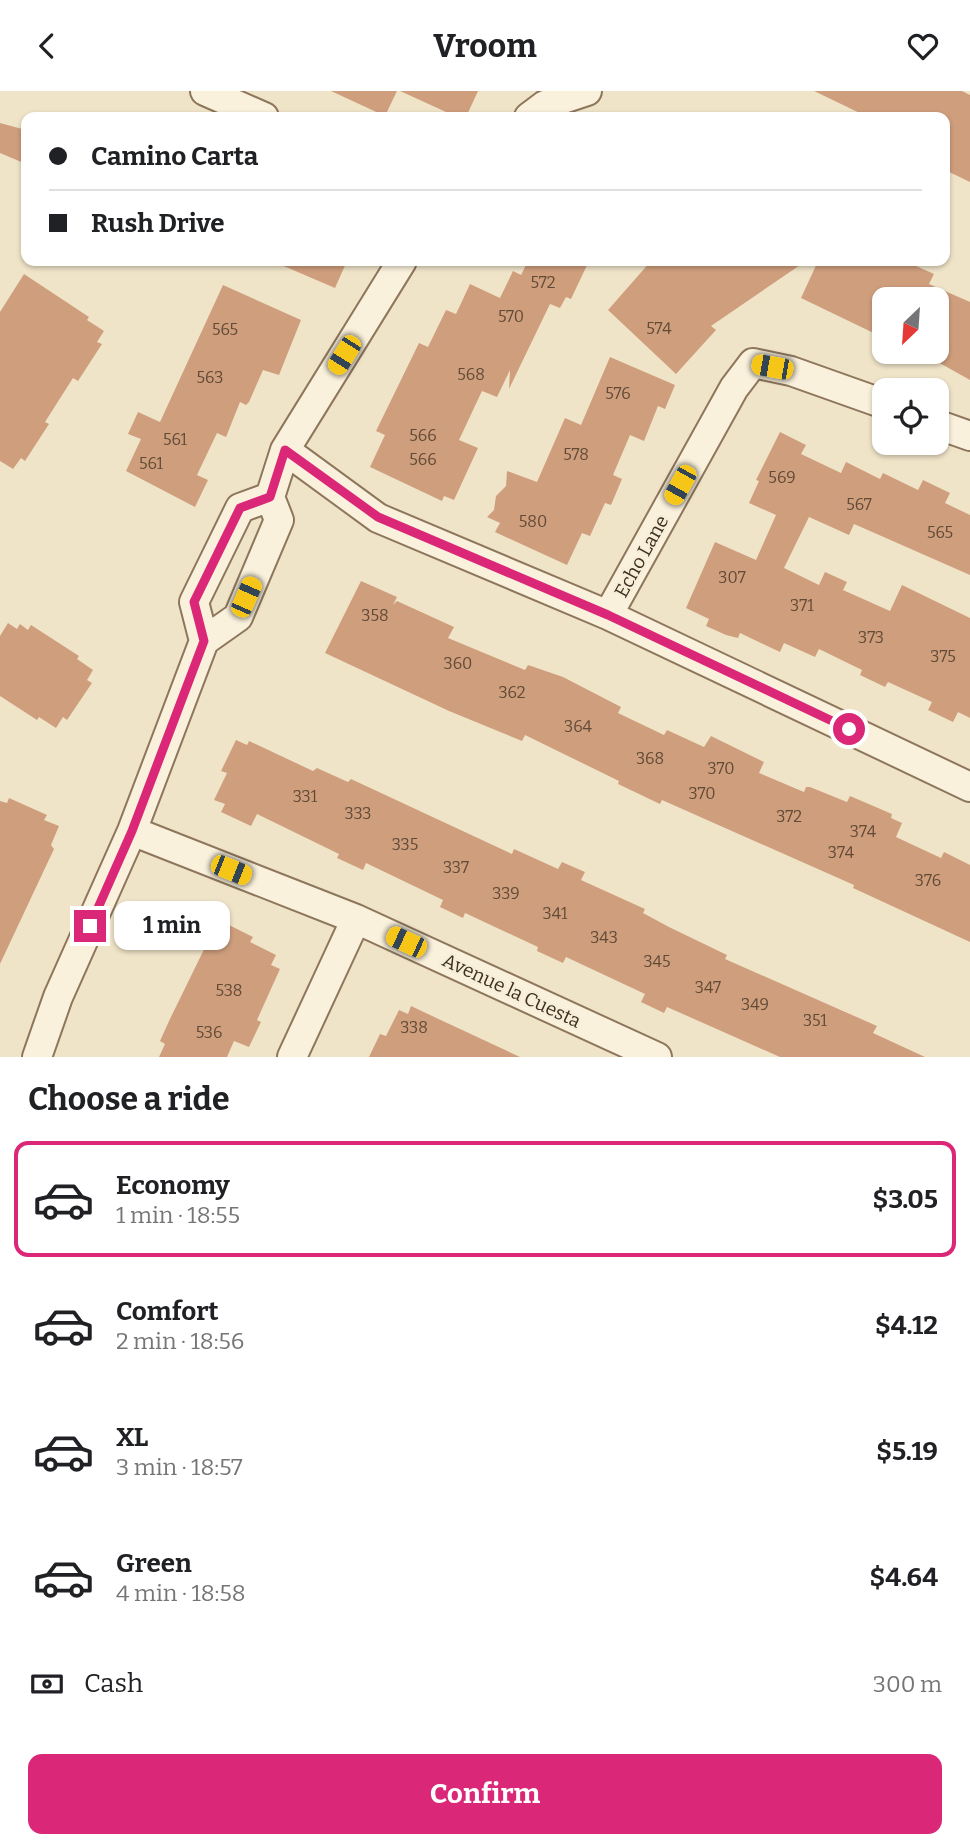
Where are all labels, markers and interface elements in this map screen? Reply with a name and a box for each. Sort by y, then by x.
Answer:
icon: back [28,27,66,65]
text: Vroom [433,27,537,65]
icon: heart [904,27,942,65]
text: Camino Carta [91,141,258,172]
text: Rush Drive [91,208,225,239]
house number: 572 [531,273,555,292]
north arrow [872,287,948,364]
map controls [872,287,949,455]
house number: 570 [498,307,524,326]
house number: 574 [646,319,672,338]
house number: 565 [212,320,238,339]
car [324,332,365,378]
car [750,353,795,381]
house number: 568 [457,365,485,384]
house number: 563 [197,368,223,387]
button: locate [872,378,949,455]
house number: 576 [605,384,631,403]
house number: 566 [409,426,437,445]
house number: 561 [163,430,188,449]
house number: 578 [563,445,589,464]
house number: 566 [409,450,437,469]
house number: 561 [139,454,164,473]
car [661,462,700,508]
house number: 569 [768,468,796,487]
house number: 567 [846,495,872,514]
street label: Echo Lane [609,511,673,601]
house number: 580 [519,512,547,531]
house number: 565 [927,523,953,542]
house number: 307 [718,568,746,587]
car [228,574,265,620]
house number: 371 [790,596,814,615]
house number: 358 [361,606,389,625]
house number: 373 [858,628,884,647]
house number: 375 [930,647,956,666]
house number: 360 [444,654,472,673]
house number: 362 [498,683,526,702]
route start [833,713,865,745]
house number: 364 [564,717,593,736]
house number: 368 [636,749,664,768]
house number: 370 [707,759,735,778]
house number: 370 [688,784,716,803]
house number: 331 [293,787,318,806]
house number: 333 [345,804,371,823]
house number: 372 [776,807,802,826]
house number: 374 [850,822,877,841]
house number: 335 [392,835,418,854]
house number: 374 [828,843,855,862]
car [208,852,255,888]
house number: 337 [443,858,469,877]
house number: 376 [915,871,941,890]
house number: 339 [492,884,520,903]
callout: 1 min [114,901,230,951]
house number: 341 [543,904,568,923]
route end [74,910,106,942]
text: 1 min [143,911,201,939]
car [383,924,430,960]
house number: 343 [590,928,618,947]
street label: Avenue la Cuesta [439,948,585,1033]
house number: 345 [643,952,671,971]
house number: 347 [695,978,721,997]
house number: 538 [216,981,242,1000]
house number: 349 [741,995,769,1014]
house number: 351 [803,1011,827,1030]
house number: 338 [400,1018,428,1037]
house number: 536 [196,1023,222,1042]
text: Choose a ride [28,1080,229,1118]
icon: car [32,1168,95,1231]
text: Economy [116,1170,230,1201]
text: $3.05 [873,1184,938,1215]
text: 1 min · 18:55 [116,1201,240,1229]
icon: car [32,1294,95,1357]
text: Comfort [116,1296,219,1327]
text: $4.12 [875,1310,938,1341]
text: 2 min · 18:56 [116,1327,244,1355]
icon: car [32,1420,95,1483]
text: XL [116,1422,148,1453]
text: $5.19 [876,1436,938,1467]
text: 3 min · 18:57 [116,1453,243,1481]
icon: car [32,1546,95,1609]
text: Green [116,1548,192,1579]
text: $4.64 [870,1562,938,1593]
text: 4 min · 18:58 [116,1579,246,1607]
icon: cash [28,1665,66,1703]
text: Cash [84,1668,143,1699]
text: 300 m [873,1670,942,1698]
button: Confirm [28,1754,942,1834]

